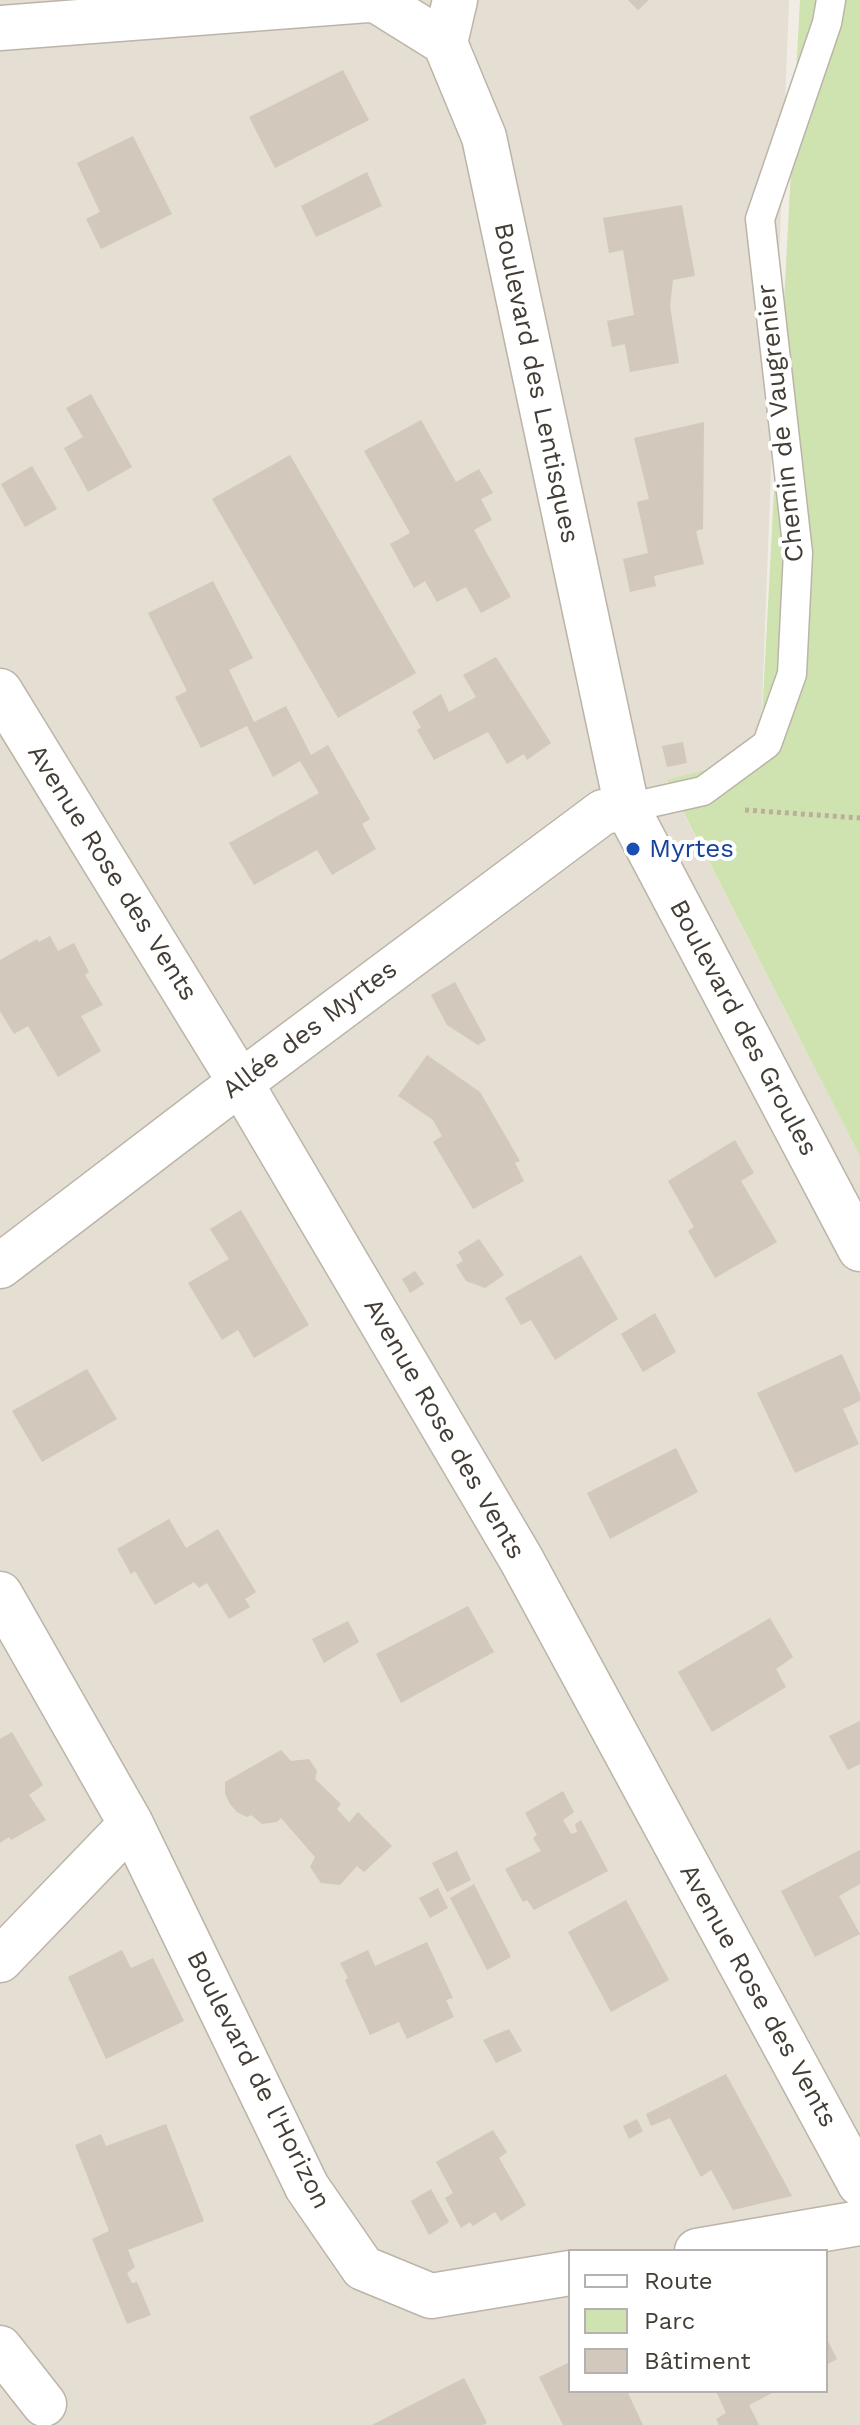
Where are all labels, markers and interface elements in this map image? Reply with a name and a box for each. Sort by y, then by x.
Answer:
street label: Boulevard des Lentisques [487,220,585,546]
street label: Chemin de Vaugrenier [751,282,811,564]
street label: Avenue Rose des Vents [20,739,204,1007]
place label: Myrtes [649,833,734,865]
marker: Myrtes [624,840,642,858]
street label: Boulevard des Groules [662,895,824,1161]
street label: Allée des Myrtes [216,954,404,1106]
street label: Avenue Rose des Vents [357,1293,531,1565]
street label: Avenue Rose des Vents [673,1859,843,2133]
street label: Boulevard de l'Horizon [179,1946,337,2214]
legend [568,2249,828,2393]
text: Route [644,2267,713,2295]
text: Parc [644,2307,695,2335]
text: Bâtiment [644,2347,751,2375]

